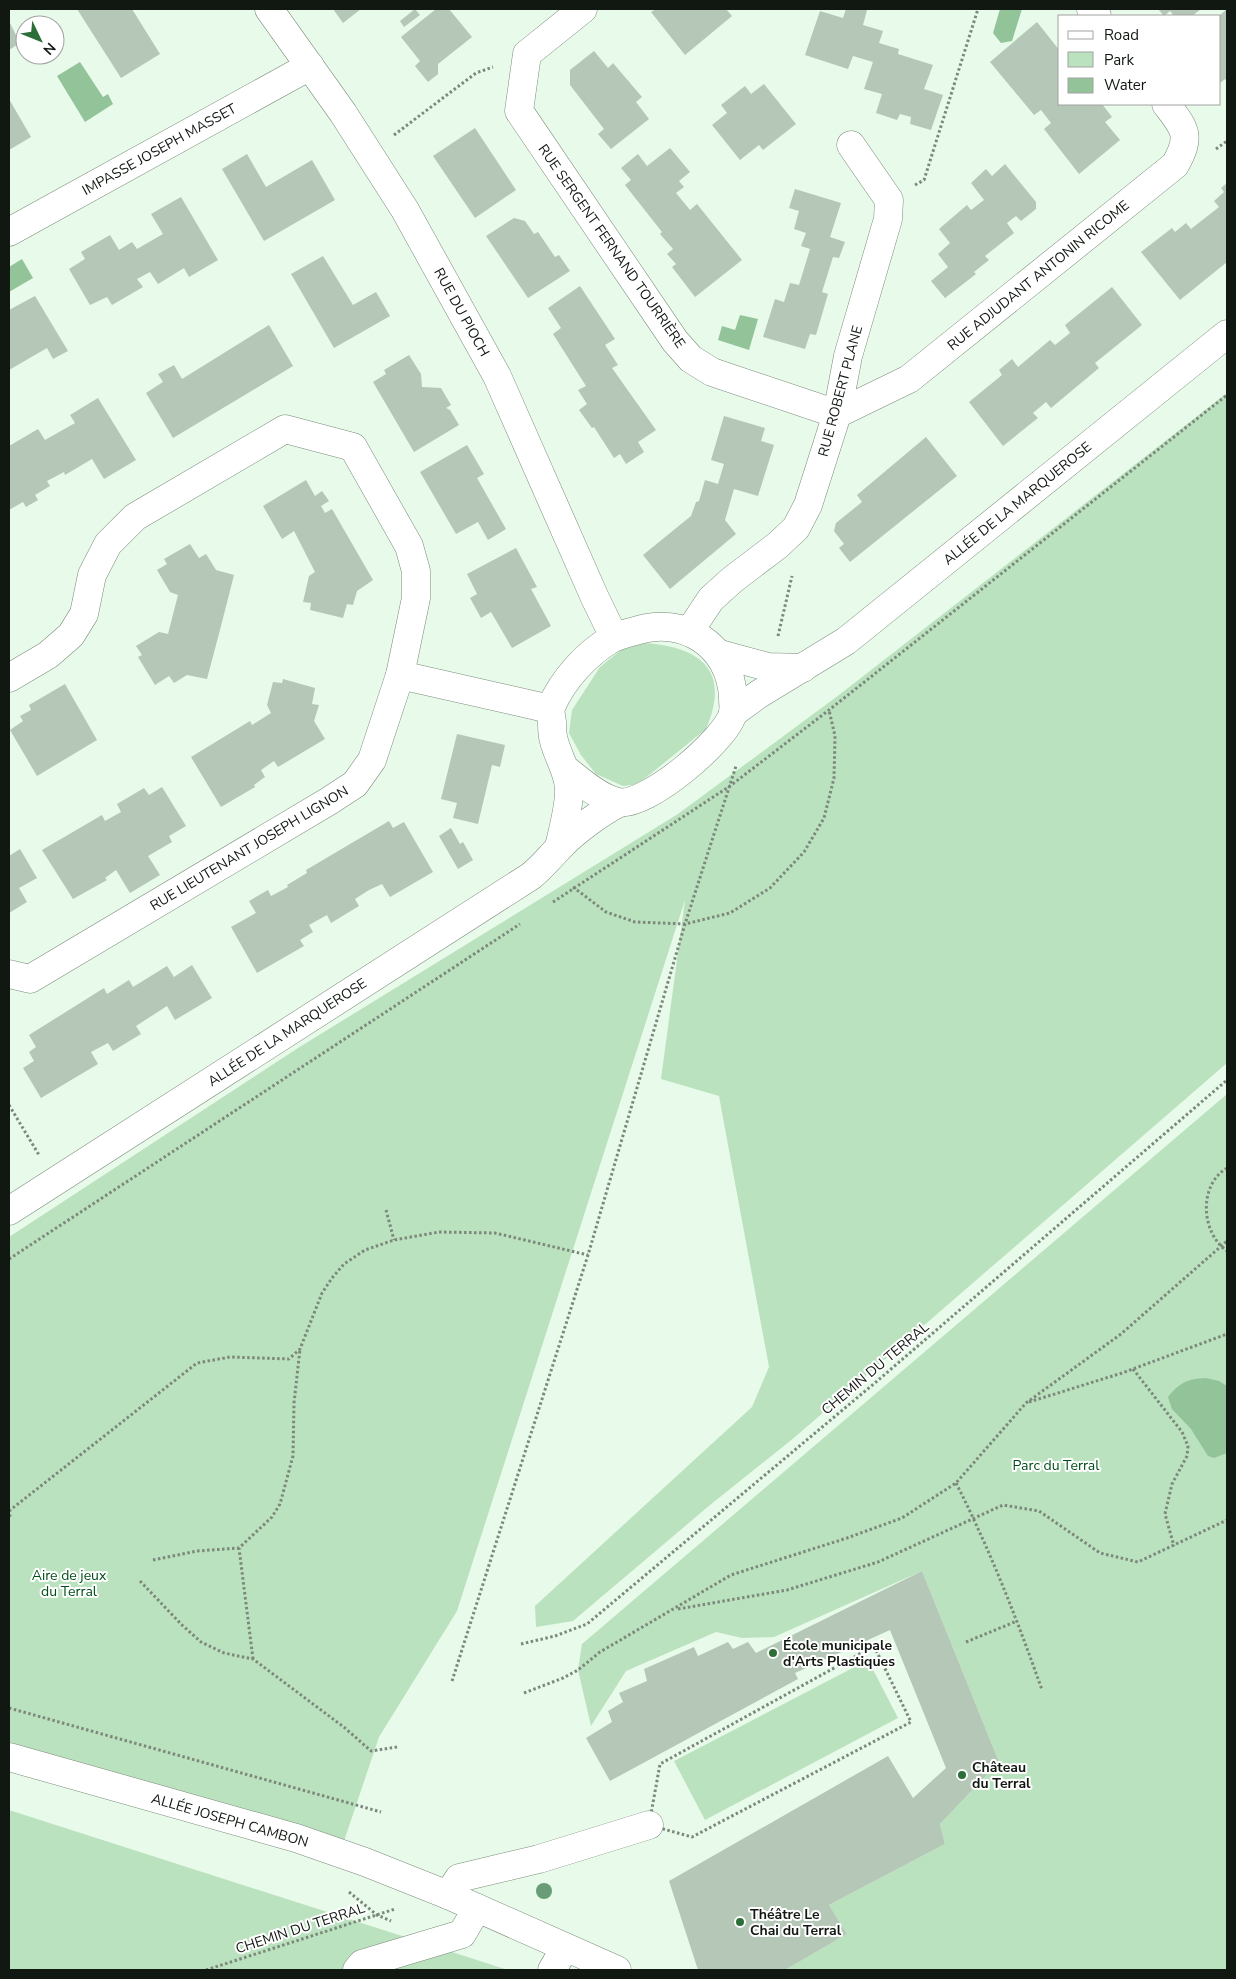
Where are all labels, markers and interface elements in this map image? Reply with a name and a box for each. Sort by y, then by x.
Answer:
north arrow [15,15,65,65]
legend [1058,15,1221,105]
text: Road [1104,25,1139,45]
text: N [39,38,60,59]
text: Park [1104,50,1134,70]
text: Water [1104,75,1147,95]
street label: IMPASSE JOSEPH MASSET [79,99,240,200]
street label: RUE SERGENT FERNAND TOURRIÈRE [534,141,690,352]
street label: RUE ADJUDANT ANTONIN RICOME [943,196,1133,355]
street label: RUE DU PIOCH [429,264,494,360]
street label: RUE ROBERT PLANE [814,323,867,459]
street label: ALLÉE DE LA MARQUEROSE [939,437,1096,569]
street label: RUE LIEUTENANT JOSEPH LIGNON [146,781,352,915]
street label: ALLÉE DE LA MARQUEROSE [204,974,370,1091]
street label: CHEMIN DU TERRAL [818,1317,933,1419]
park label: Parc du Terral [1013,1456,1100,1475]
park label: Aire de jeux du Terral [32,1566,107,1601]
place label: École municipale d'Arts Plastiques [783,1636,895,1671]
marker: École municipale d'Arts Plastiques [767,1647,779,1659]
place label: Château du Terral [972,1758,1031,1793]
marker: Château du Terral [956,1769,968,1781]
street label: ALLÉE JOSEPH CAMBON [149,1789,311,1852]
street label: CHEMIN DU TERRAL [233,1898,368,1958]
place label: Théâtre Le Chai du Terral [750,1905,842,1940]
marker: Théâtre Le Chai du Terral [734,1916,746,1928]

